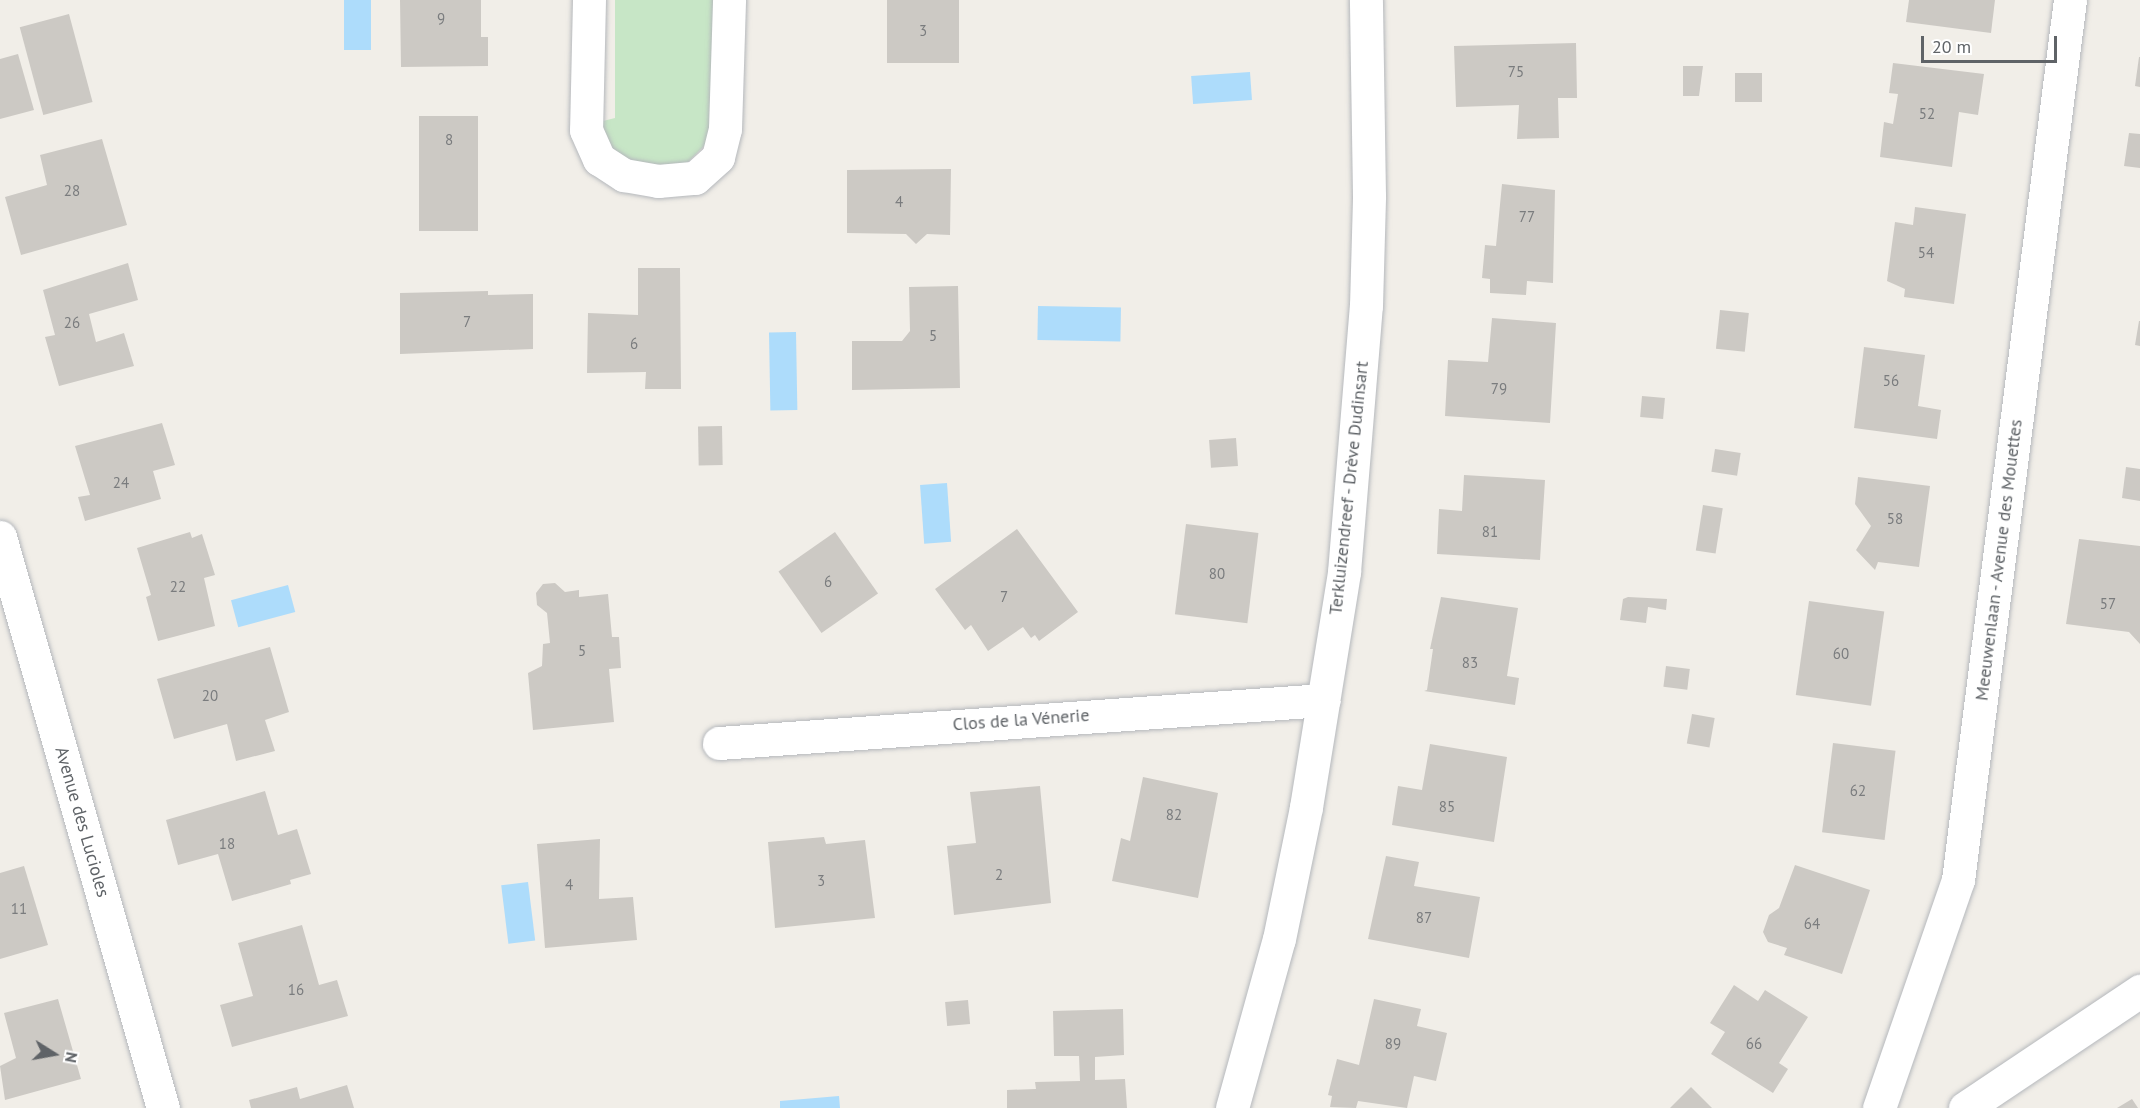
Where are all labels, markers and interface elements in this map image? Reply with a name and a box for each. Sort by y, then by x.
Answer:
house number: 9 [437,10,445,28]
house number: 3 [919,22,927,40]
scale bar [1924,24,2060,62]
text: 20 m [1932,35,1971,58]
house number: 75 [1508,63,1524,81]
house number: 52 [1919,105,1935,123]
house number: 8 [445,131,453,149]
house number: 28 [64,182,80,200]
house number: 4 [895,193,903,211]
house number: 77 [1519,208,1535,226]
house number: 54 [1918,244,1934,262]
house number: 7 [463,313,471,331]
house number: 26 [64,314,80,332]
house number: 5 [929,327,937,345]
house number: 6 [630,335,638,353]
street label: Terkluizendreef - Drève Dudinsart [1325,359,1373,617]
house number: 56 [1883,372,1899,390]
house number: 79 [1491,380,1507,398]
street label: Meeuwenlaan - Avenue des Mouettes [1971,416,2027,704]
house number: 24 [113,474,129,492]
house number: 58 [1887,510,1903,528]
house number: 81 [1482,523,1498,541]
house number: 80 [1209,565,1225,583]
house number: 6 [824,573,832,591]
house number: 22 [170,578,186,596]
house number: 7 [1000,588,1008,606]
house number: 57 [2100,595,2116,613]
house number: 5 [578,642,586,660]
house number: 60 [1833,645,1849,663]
house number: 83 [1462,654,1478,672]
house number: 20 [202,687,218,705]
street label: Clos de la Vénerie [952,704,1090,736]
street label: Avenue des Lucioles [50,744,114,900]
house number: 62 [1850,782,1866,800]
house number: 85 [1439,798,1455,816]
house number: 82 [1166,806,1182,824]
house number: 18 [219,835,235,853]
house number: 2 [995,866,1003,884]
house number: 3 [817,872,825,890]
house number: 4 [565,876,573,894]
house number: 11 [11,900,27,918]
house number: 87 [1416,909,1432,927]
house number: 64 [1804,915,1820,933]
house number: 16 [288,981,304,999]
north arrow [24,1024,84,1084]
house number: 89 [1385,1035,1401,1053]
house number: 66 [1746,1035,1762,1053]
text: N [61,1050,82,1064]

